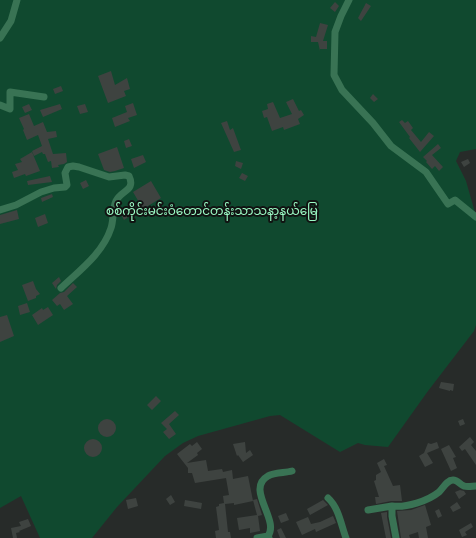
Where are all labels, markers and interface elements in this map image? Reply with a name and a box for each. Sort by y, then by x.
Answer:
park label: စစ်ကိုင်းမင်းဝံတောင်တန်းသာသနာ့နယ်မြေ [106,205,318,219]

